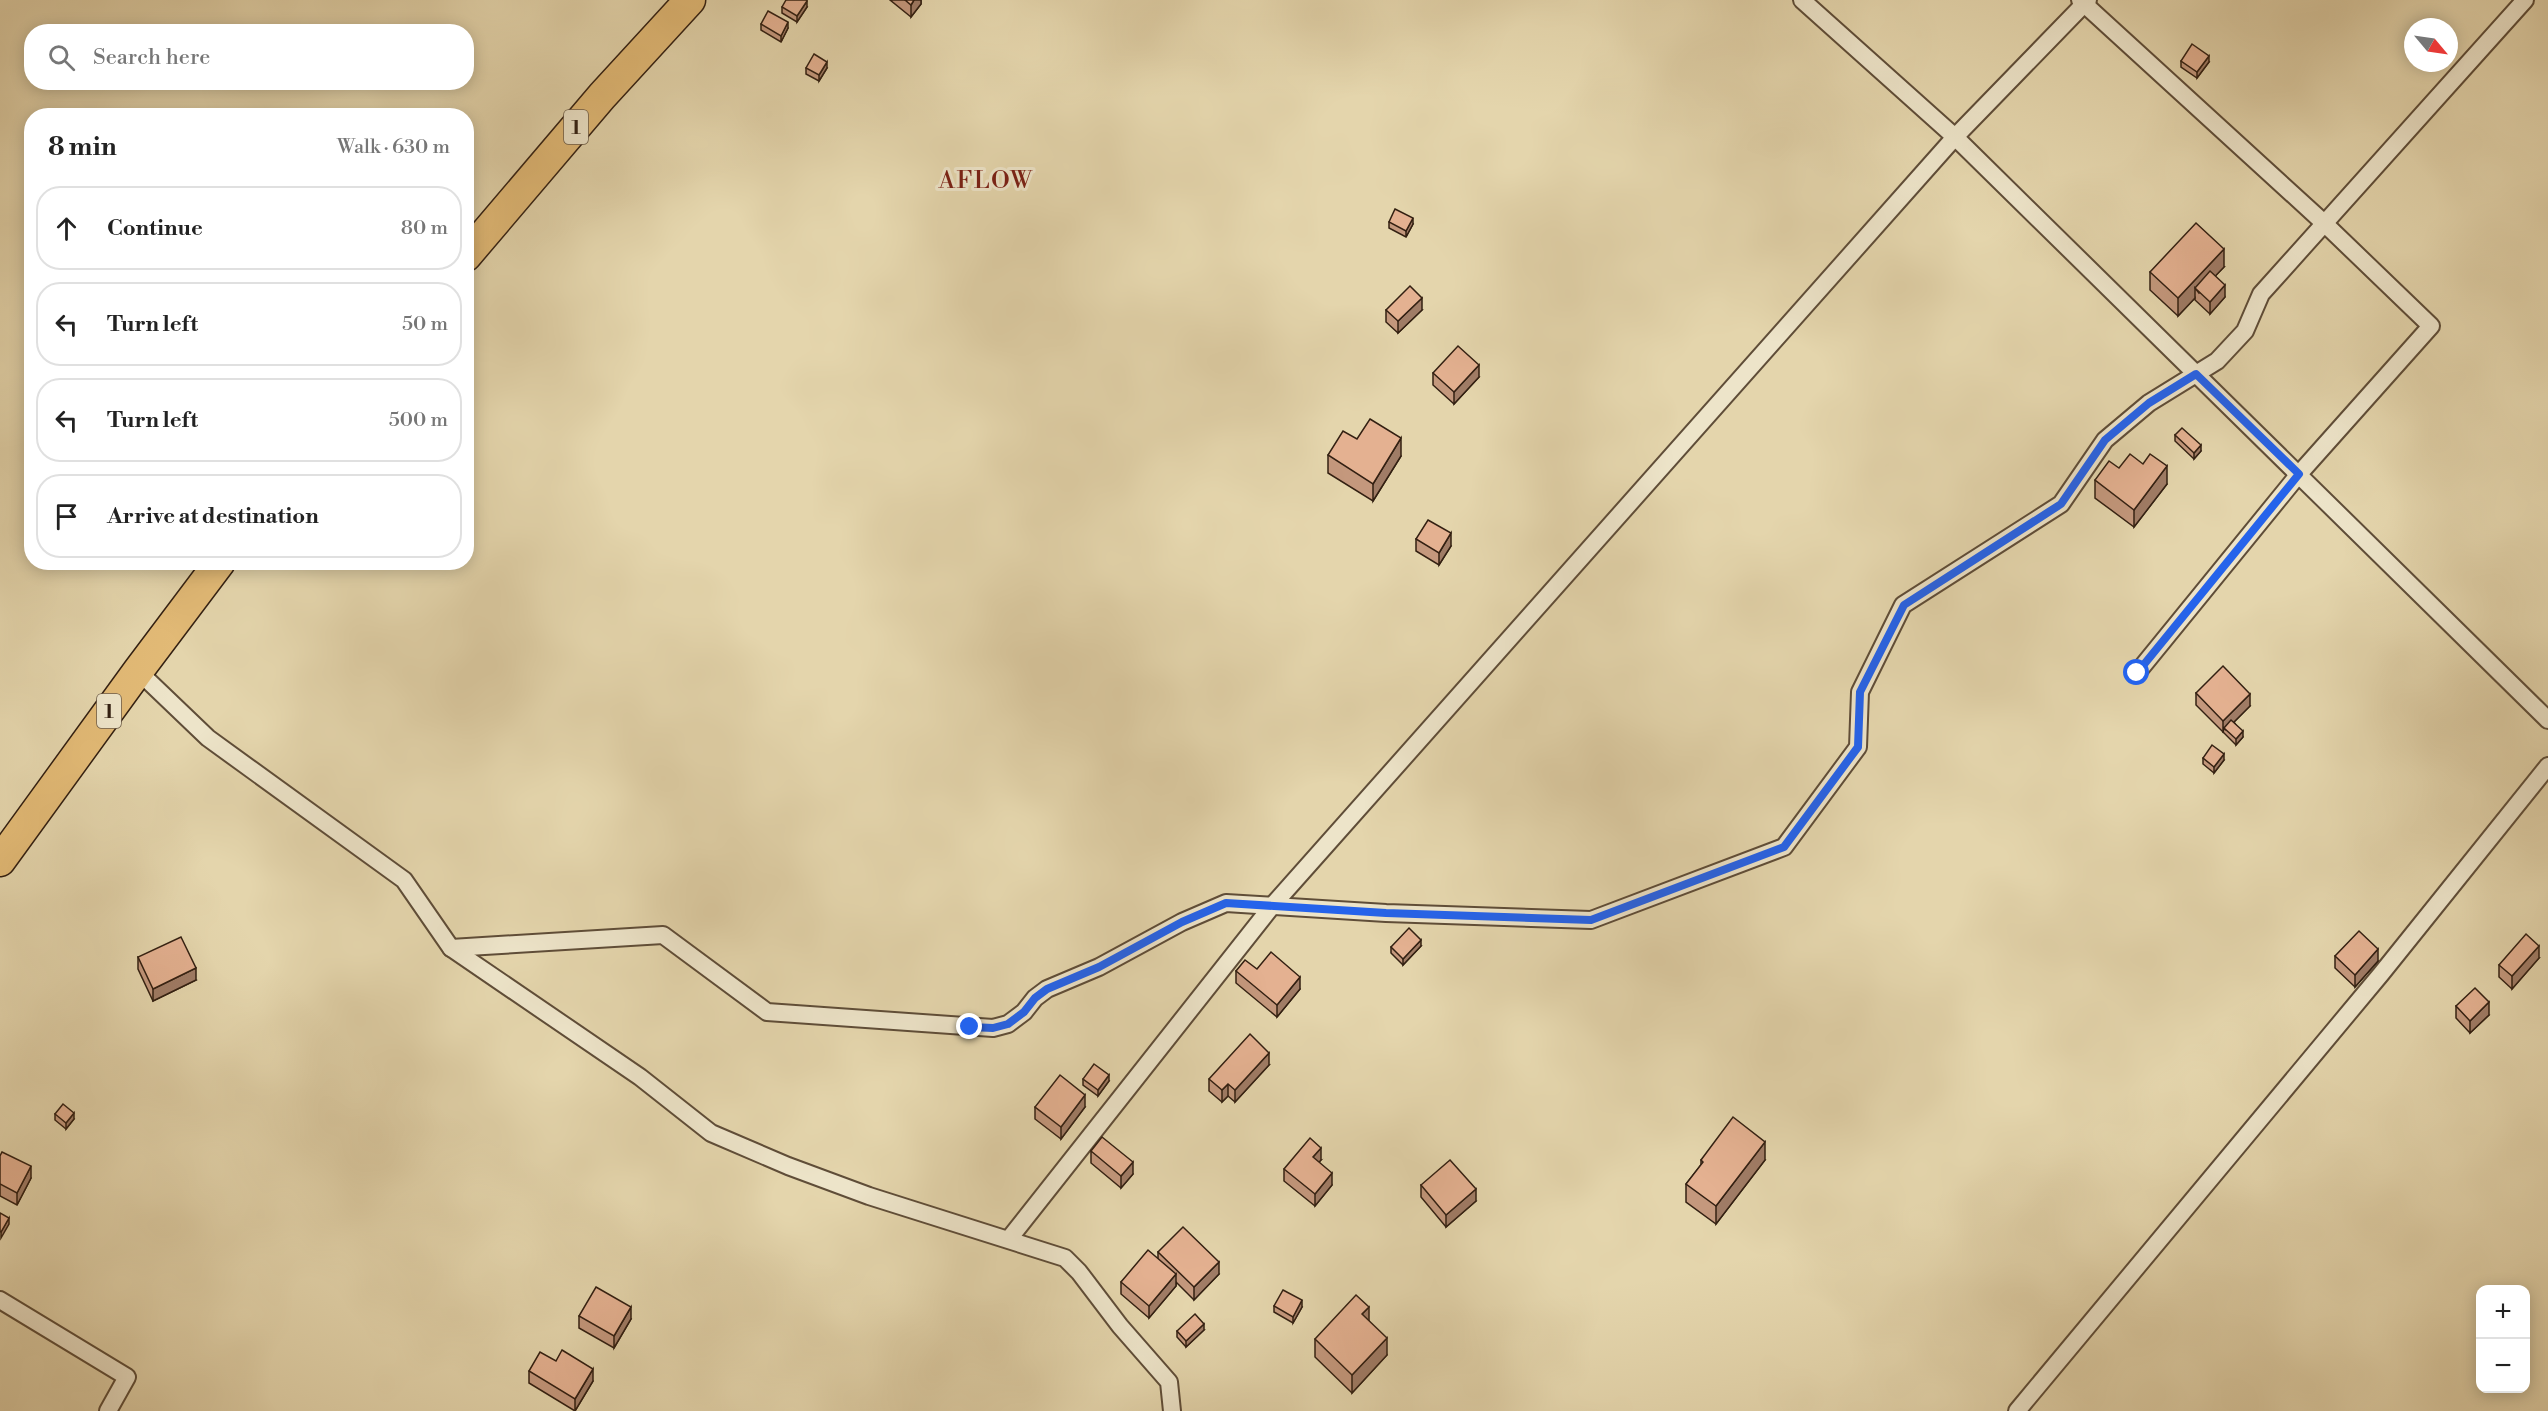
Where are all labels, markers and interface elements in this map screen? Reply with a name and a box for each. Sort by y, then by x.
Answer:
north arrow [2404,18,2458,72]
search box [24,24,474,90]
icon: search [45,41,78,74]
text: Search here [93,44,210,71]
road number: 1 [564,110,588,144]
text: 8 min [48,131,117,163]
text: Walk · 630 m [337,135,450,160]
district label: AFLOW [938,166,1033,196]
icon: ahead [50,212,83,245]
text: Continue [107,215,203,242]
text: 80 m [401,216,448,241]
icon: left [50,308,83,341]
text: Turn left [107,311,198,338]
text: 50 m [402,312,448,337]
icon: left [50,404,83,437]
text: Turn left [107,407,198,434]
text: 500 m [389,408,448,433]
icon: arrive [50,500,83,533]
text: Arrive at destination [107,503,319,530]
route start [2123,659,2149,685]
road number: 1 [97,694,121,728]
route end [956,1013,982,1039]
map controls [2476,1285,2530,1393]
button: + [2476,1285,2530,1339]
button: − [2476,1339,2530,1393]

